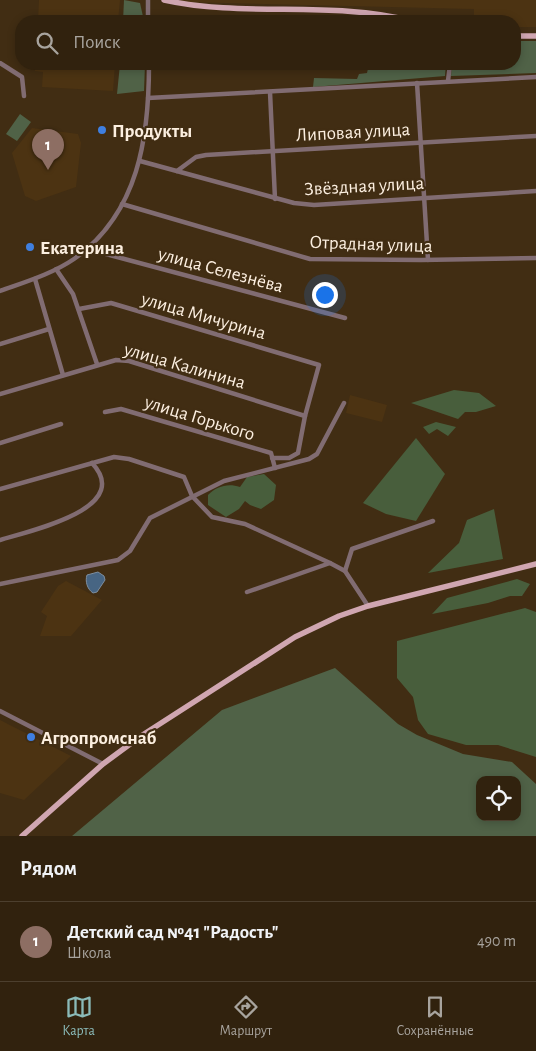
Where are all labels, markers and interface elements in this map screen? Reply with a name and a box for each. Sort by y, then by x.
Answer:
search box [15,15,521,70]
icon: search [33,29,61,57]
text: Поиск [73,33,120,52]
street label: Липовая улица [295,120,411,145]
place label: Продукты [112,122,192,141]
marker: Продукты [96,124,108,136]
pin: 1 [32,129,64,170]
street label: Звёздная улица [304,174,425,199]
street label: Отрадная улица [309,233,433,256]
place label: Екатерина [40,239,124,258]
marker: Екатерина [24,241,36,253]
street label: улица Селезнёва [155,244,286,296]
your location [312,282,338,308]
street label: улица Мичурина [138,289,268,343]
street label: улица Калинина [121,340,248,393]
street label: улица Горького [141,392,257,444]
place label: Агропромснаб [41,729,157,748]
marker: Агропромснаб [25,731,37,743]
map controls [476,776,521,821]
button: locate [476,776,521,821]
text: Рядом [20,858,77,879]
text: Детский сад №41 "Радость" [67,923,279,942]
text: 1 [33,933,39,949]
text: 490 m [477,933,516,949]
text: Школа [67,945,111,961]
tab: Карта [62,993,95,1040]
tab: Маршрут [219,993,272,1040]
tab: Сохранённые [396,993,474,1040]

